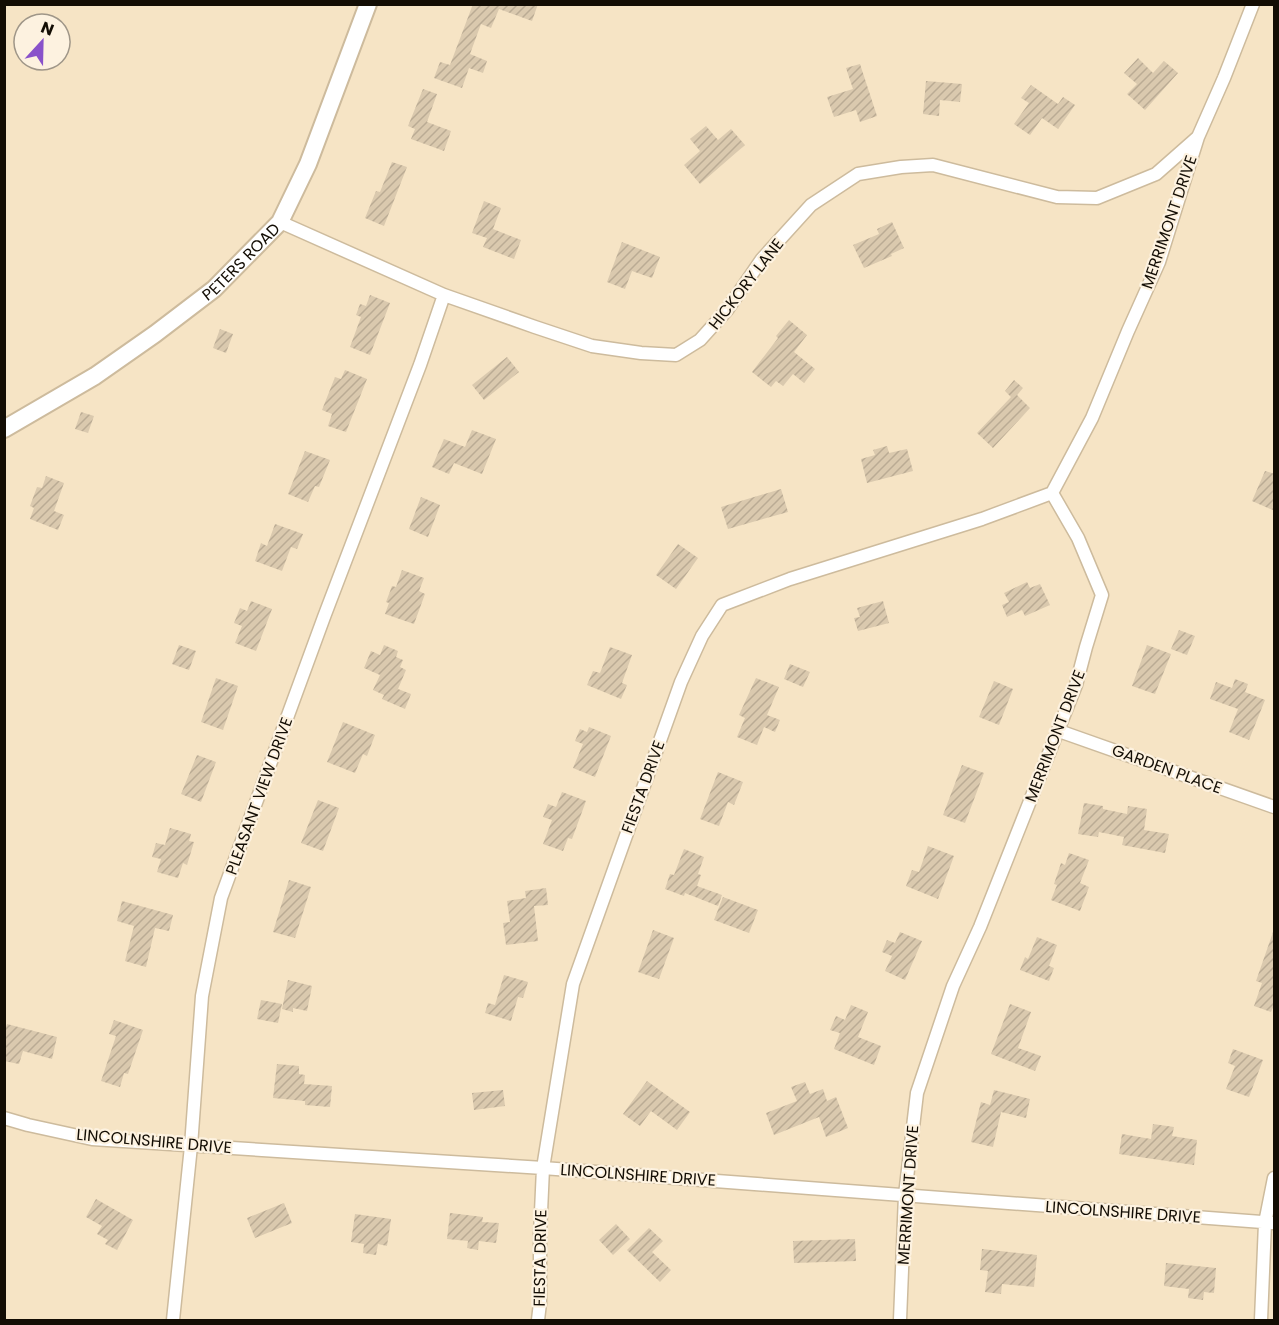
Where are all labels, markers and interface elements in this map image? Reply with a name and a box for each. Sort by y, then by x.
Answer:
north arrow [12,12,72,72]
text: N [38,16,57,41]
street label: MERRIMONT DRIVE [1135,152,1203,292]
street label: PETERS ROAD [197,217,285,306]
street label: HICKORY LANE [703,234,789,334]
street label: MERRIMONT DRIVE [1019,667,1091,805]
street label: PLEASANT VIEW DRIVE [220,714,298,878]
street label: FIESTA DRIVE [616,737,670,837]
street label: GARDEN PLACE [1109,738,1225,800]
street label: LINCOLNSHIRE DRIVE [75,1123,233,1159]
street label: MERRIMONT DRIVE [892,1124,924,1266]
street label: LINCOLNSHIRE DRIVE [559,1158,717,1192]
street label: LINCOLNSHIRE DRIVE [1044,1195,1202,1229]
street label: FIESTA DRIVE [528,1209,552,1307]

